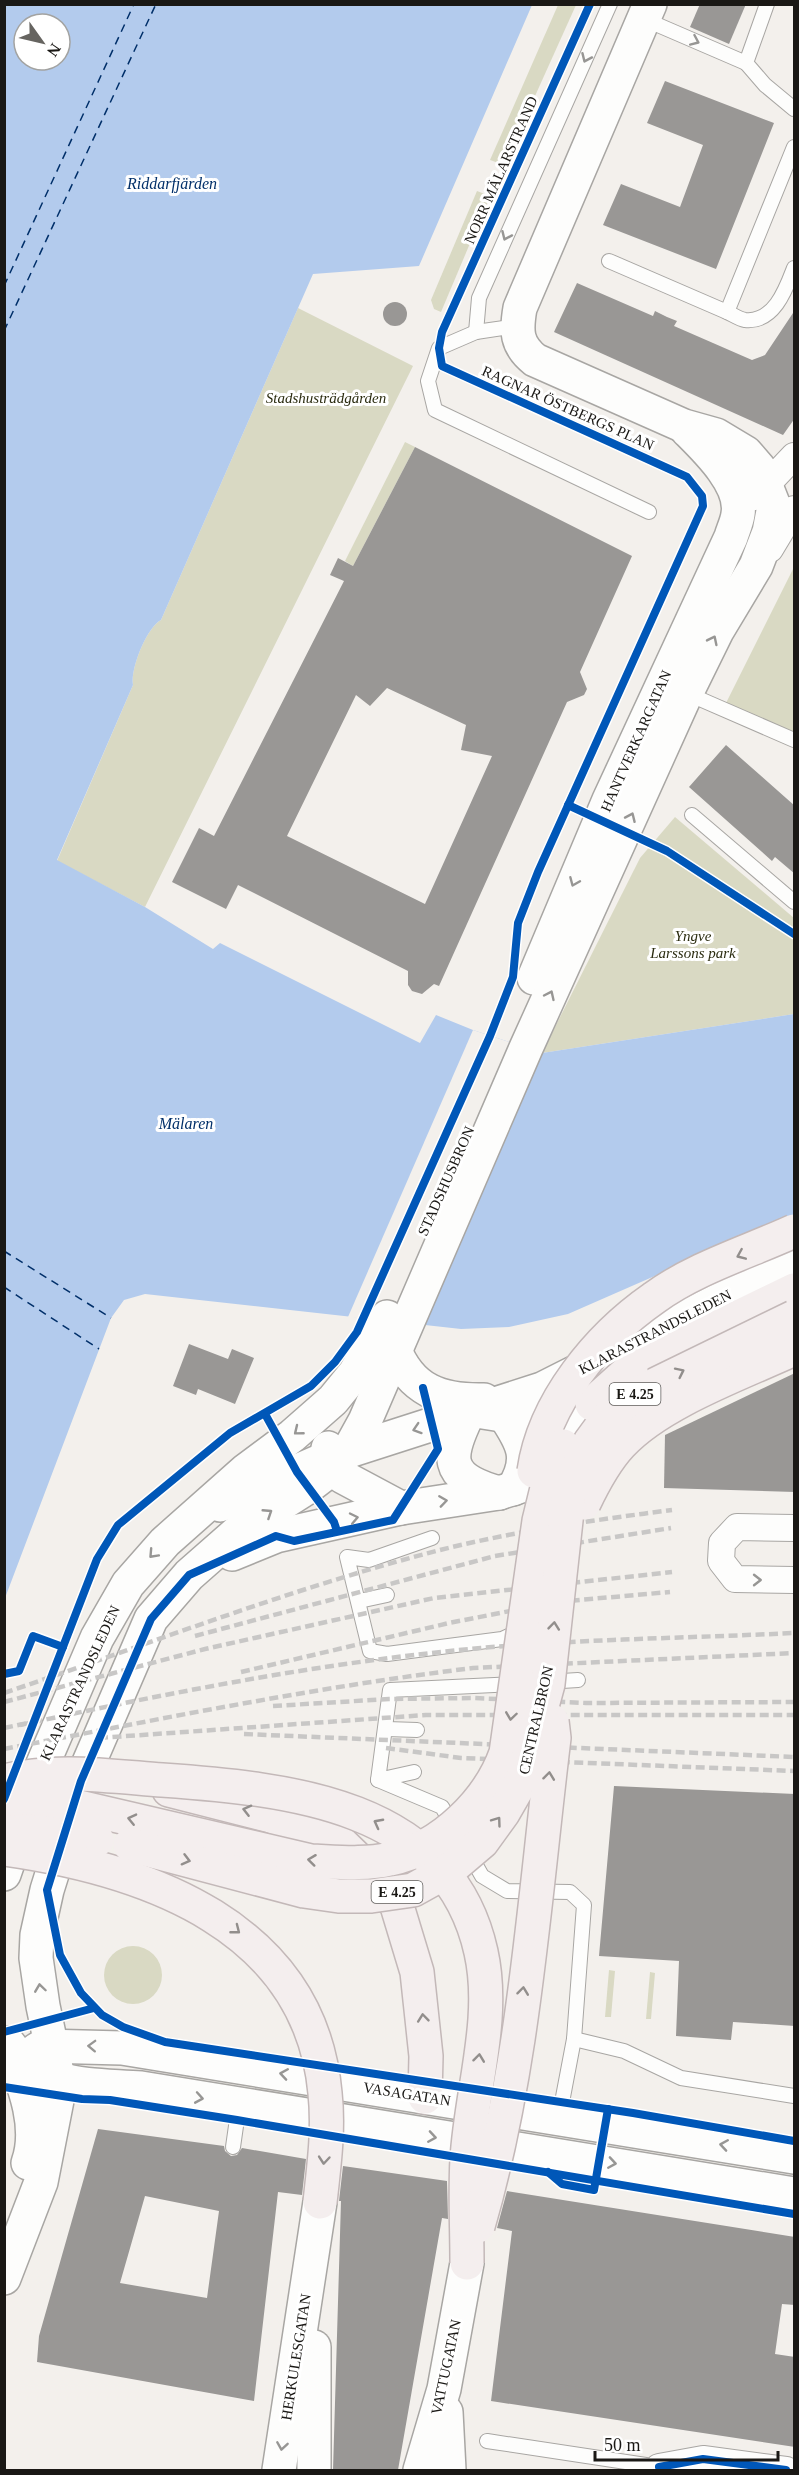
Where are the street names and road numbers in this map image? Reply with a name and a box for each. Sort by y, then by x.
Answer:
street label: NORR MÄLARSTRAND [461,94,541,246]
street label: RAGNAR ÖSTBERGS PLAN [479,363,657,453]
street label: HANTVERKARGATAN [598,668,674,814]
street label: STADSHUSBRON [415,1124,477,1238]
street label: KLARASTRANDSLEDEN [576,1286,734,1378]
road number: E 4.25 [610,1383,660,1405]
street label: KLARASTRANDSLEDEN [37,1603,123,1763]
street label: CENTRALBRON [516,1664,556,1776]
road number: E 4.25 [372,1881,422,1903]
street label: VASAGATAN [362,2079,452,2109]
street label: HERKULESGATAN [278,2292,314,2421]
street label: VATTUGATAN [428,2318,464,2416]

